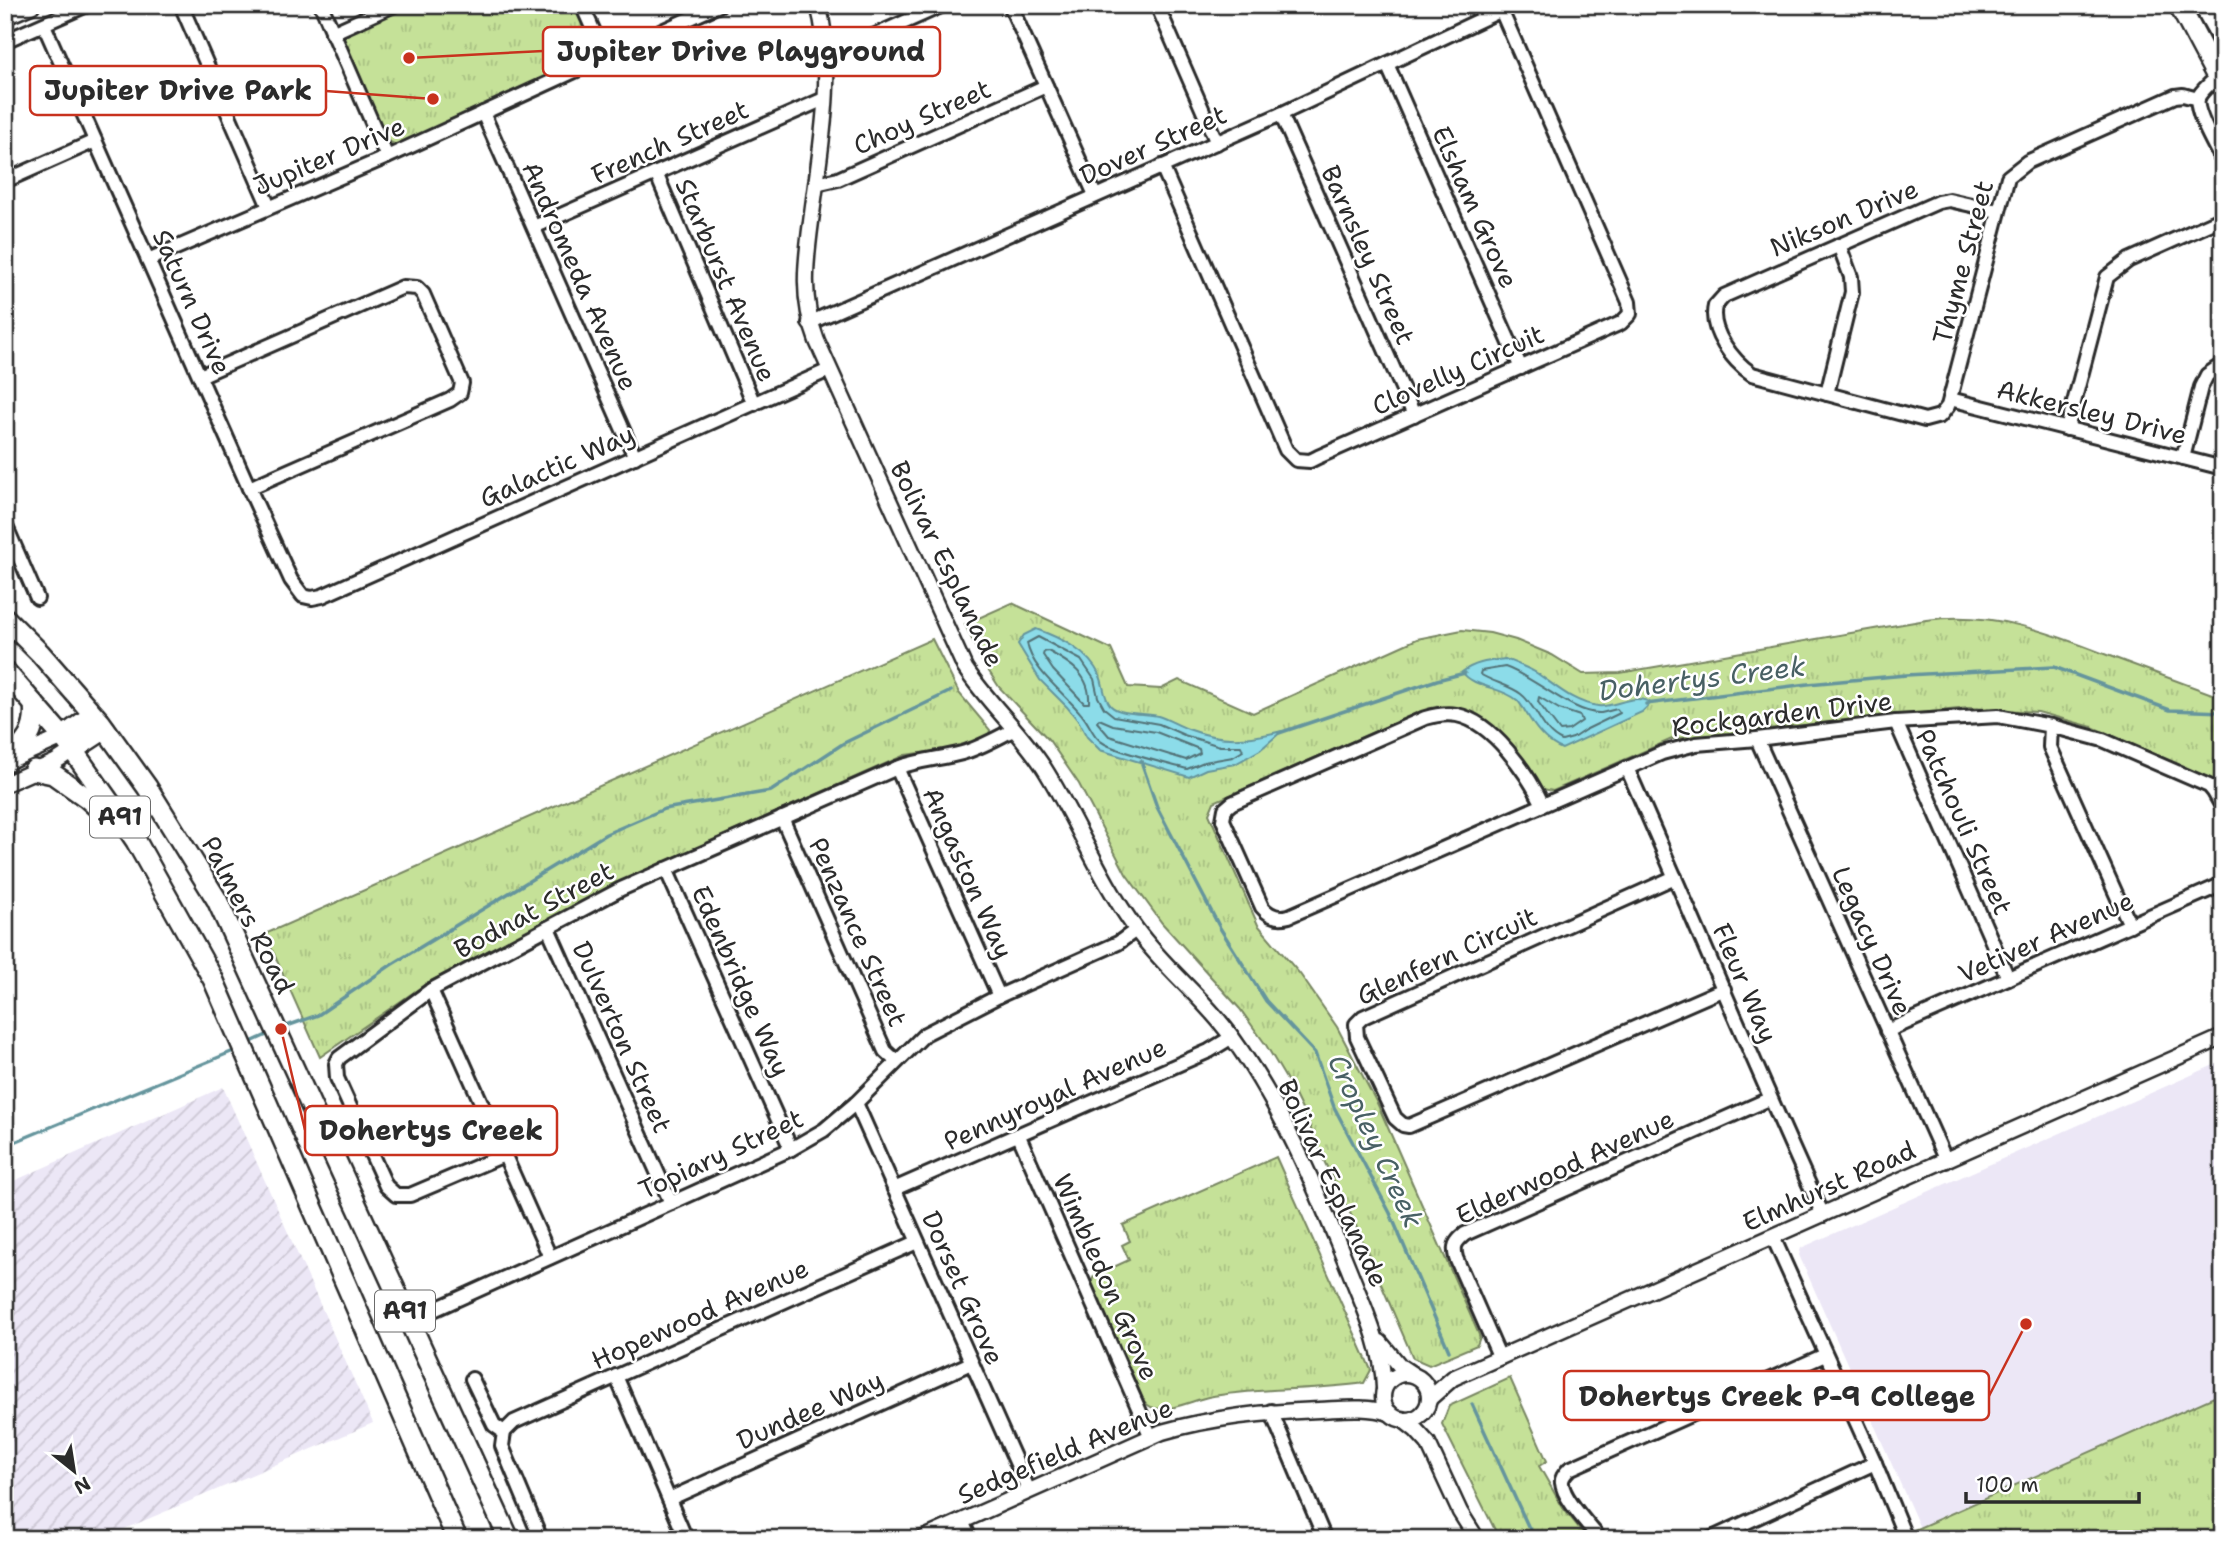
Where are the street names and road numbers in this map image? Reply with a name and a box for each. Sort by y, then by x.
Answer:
street label: Choy Street [847,71,996,162]
street label: French Street [586,91,754,192]
street label: Dover Street [1074,96,1232,193]
street label: Jupiter Drive [248,108,410,203]
street label: Elsham Grove [1424,120,1527,293]
street label: Andromeda Avenue [514,156,647,396]
street label: Barnsley Street [1313,160,1424,350]
street label: Nikson Drive [1764,171,1923,265]
street label: Starburst Avenue [668,173,785,387]
street label: Thyme Street [1924,176,2001,347]
street label: Saturn Drive [145,224,240,380]
street label: Clovelly Circuit [1366,316,1549,423]
street label: Akkersley Drive [1993,371,2191,452]
street label: Galactic Way [474,416,640,515]
street label: Bolivar Esplanade [882,455,1013,673]
street label: Rockgarden Drive [1670,683,1894,744]
street label: Patchouli Street [1908,723,2021,920]
street label: Angaston Way [915,781,1022,964]
road number: A91 [90,796,150,838]
street label: Palmers Road [194,830,303,1000]
street label: Penzance Street [801,832,916,1032]
street label: Bodnat Street [448,853,620,966]
street label: Legacy Drive [1824,861,1921,1021]
street label: Edenbridge Way [684,880,799,1082]
street label: Vetiver Avenue [1953,882,2139,991]
street label: Glenfern Circuit [1351,898,1543,1013]
street label: Fleur Way [1705,918,1786,1048]
street label: Dulverton Street [564,935,680,1138]
street label: Pennyroyal Avenue [938,1029,1172,1158]
street label: Bolivar Esplanade [1270,1073,1397,1292]
street label: Topiary Street [633,1100,809,1207]
street label: Elderwood Avenue [1450,1101,1679,1232]
street label: Elmhurst Road [1737,1132,1921,1239]
street label: Wimbledon Grove [1045,1168,1168,1386]
street label: Dorset Grove [914,1205,1013,1370]
street label: Hopewood Avenue [586,1250,814,1377]
road number: A91 [375,1290,435,1331]
street label: Dundee Way [731,1362,889,1457]
street label: Sedgefield Avenue [952,1389,1178,1512]

